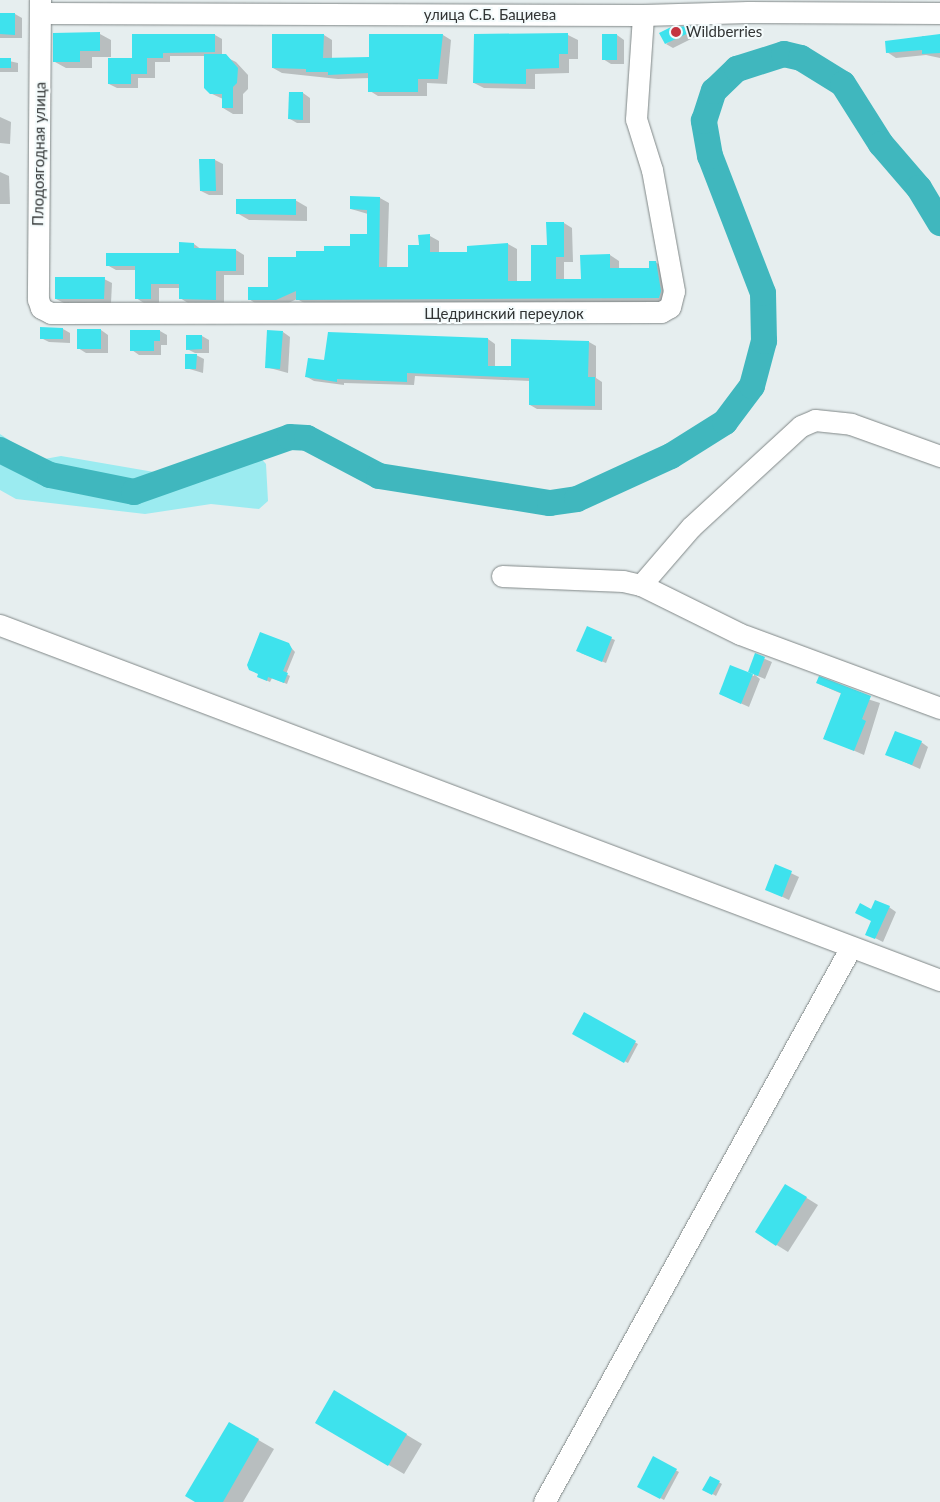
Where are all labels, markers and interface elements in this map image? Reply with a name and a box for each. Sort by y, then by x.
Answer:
street label: улица С.Б. Бациева [424,6,556,24]
place label: Wildberries [686,23,762,41]
marker: Wildberries [670,26,682,38]
street label: Плодоягодная улица [29,82,49,226]
street label: Щедринский переулок [424,305,584,323]

